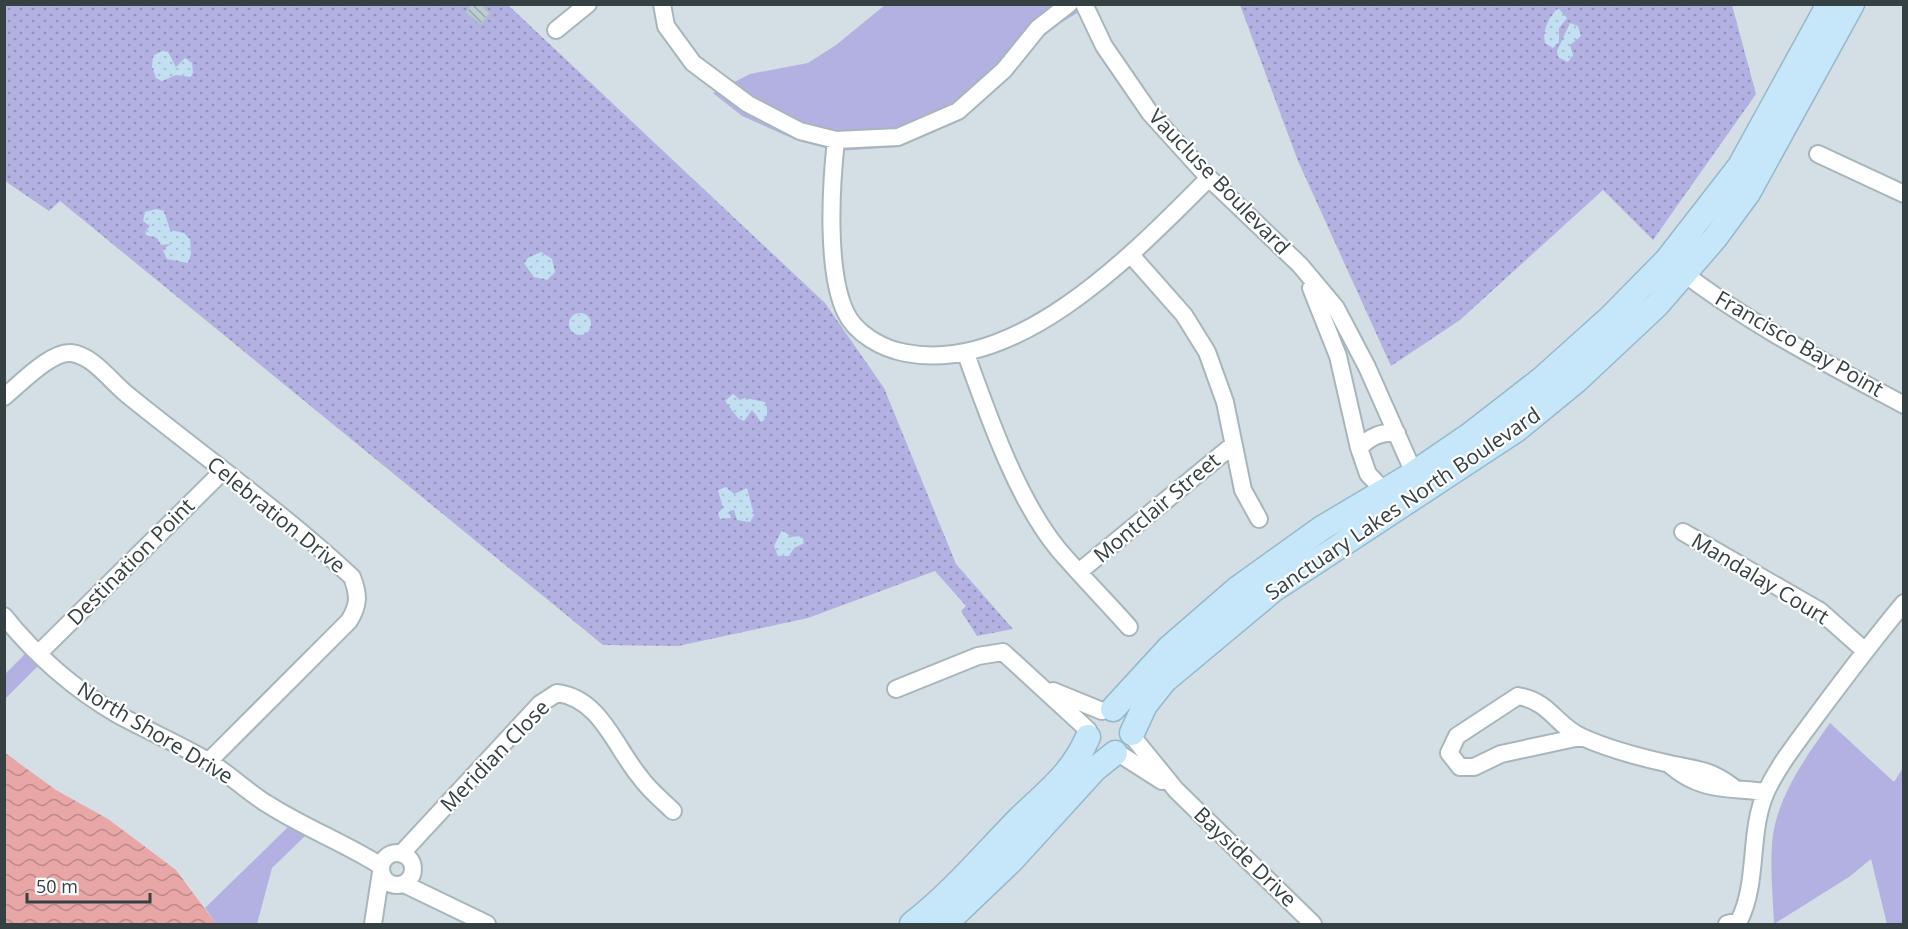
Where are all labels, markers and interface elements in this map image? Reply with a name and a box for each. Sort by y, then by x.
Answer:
street label: Vaucluse Boulevard [1143,102,1297,260]
street label: Francisco Bay Point [1710,284,1889,403]
street label: Sanctuary Lakes North Boulevard [1259,400,1546,606]
street label: Montclair Street [1087,446,1225,568]
street label: Celebration Drive [202,450,352,579]
street label: Destination Point [61,492,200,631]
street label: Mandalay Court [1687,526,1834,630]
street label: North Shore Drive [72,675,239,790]
street label: Meridian Close [434,693,555,817]
street label: Bayside Drive [1188,800,1303,912]
scale bar [27,866,150,904]
text: 50 m [36,874,78,898]

